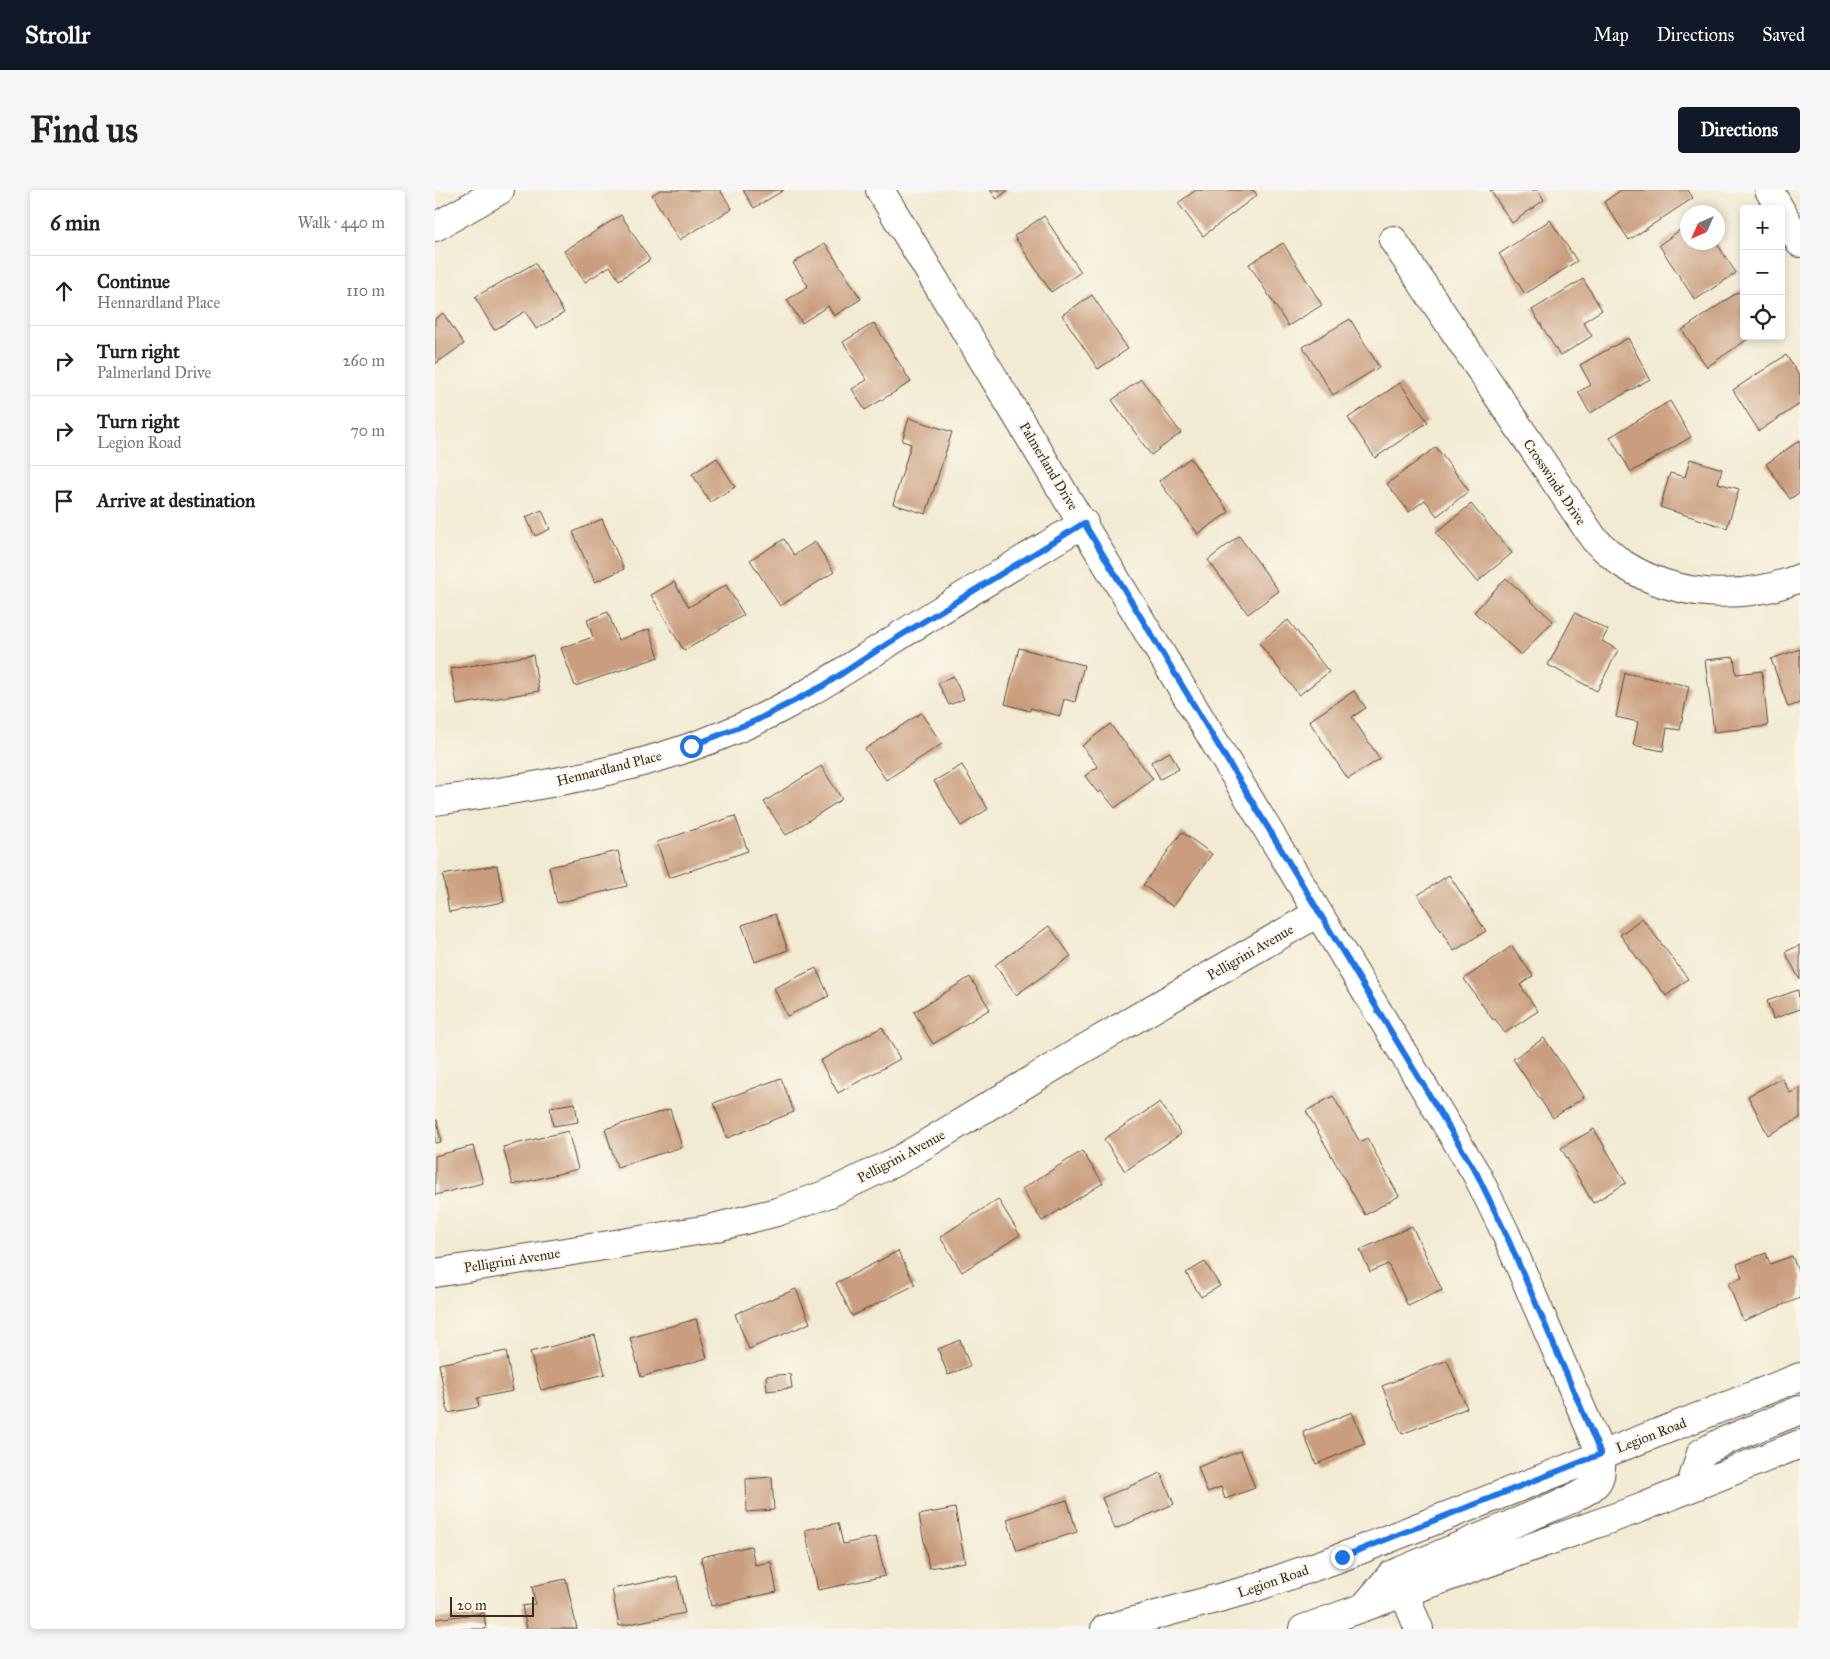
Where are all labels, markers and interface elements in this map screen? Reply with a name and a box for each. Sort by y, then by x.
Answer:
text: Strollr [25,20,90,50]
text: Map [1593,24,1629,46]
text: Directions [1657,24,1734,46]
text: Saved [1762,24,1805,46]
button: Directions [1678,107,1800,153]
text: Find us [30,109,138,152]
north arrow [1680,205,1725,250]
map controls [1740,205,1785,340]
button: + [1740,205,1785,250]
text: 6 min [50,210,100,236]
text: Walk · 440 m [298,213,385,232]
button: − [1740,250,1785,295]
text: Continue [97,270,170,293]
icon: ahead [50,277,78,305]
text: 110 m [346,281,385,300]
text: Hennardland Place [97,293,220,312]
button: locate [1740,295,1785,340]
text: Turn right [97,340,180,363]
icon: right [50,347,78,375]
text: 260 m [343,351,385,370]
text: Palmerland Drive [97,363,211,382]
text: Turn right [97,410,180,433]
icon: right [50,417,78,445]
street label: Palmerland Drive [1016,419,1082,514]
text: 70 m [350,421,385,440]
text: Legion Road [97,433,182,452]
street label: Crosswinds Drive [1520,436,1590,529]
icon: arrive [50,487,78,515]
text: Arrive at destination [97,489,255,512]
route start [680,735,703,758]
street label: Hennardland Place [555,747,664,790]
street label: Pelligrini Avenue [1204,921,1297,984]
street label: Pelligrini Avenue [854,1126,948,1187]
street label: Pelligrini Avenue [463,1244,561,1276]
street label: Legion Road [1614,1414,1689,1457]
route end [1331,1546,1354,1569]
street label: Legion Road [1235,1561,1311,1602]
scale bar [450,1594,534,1617]
text: 20 m [457,1597,487,1614]

